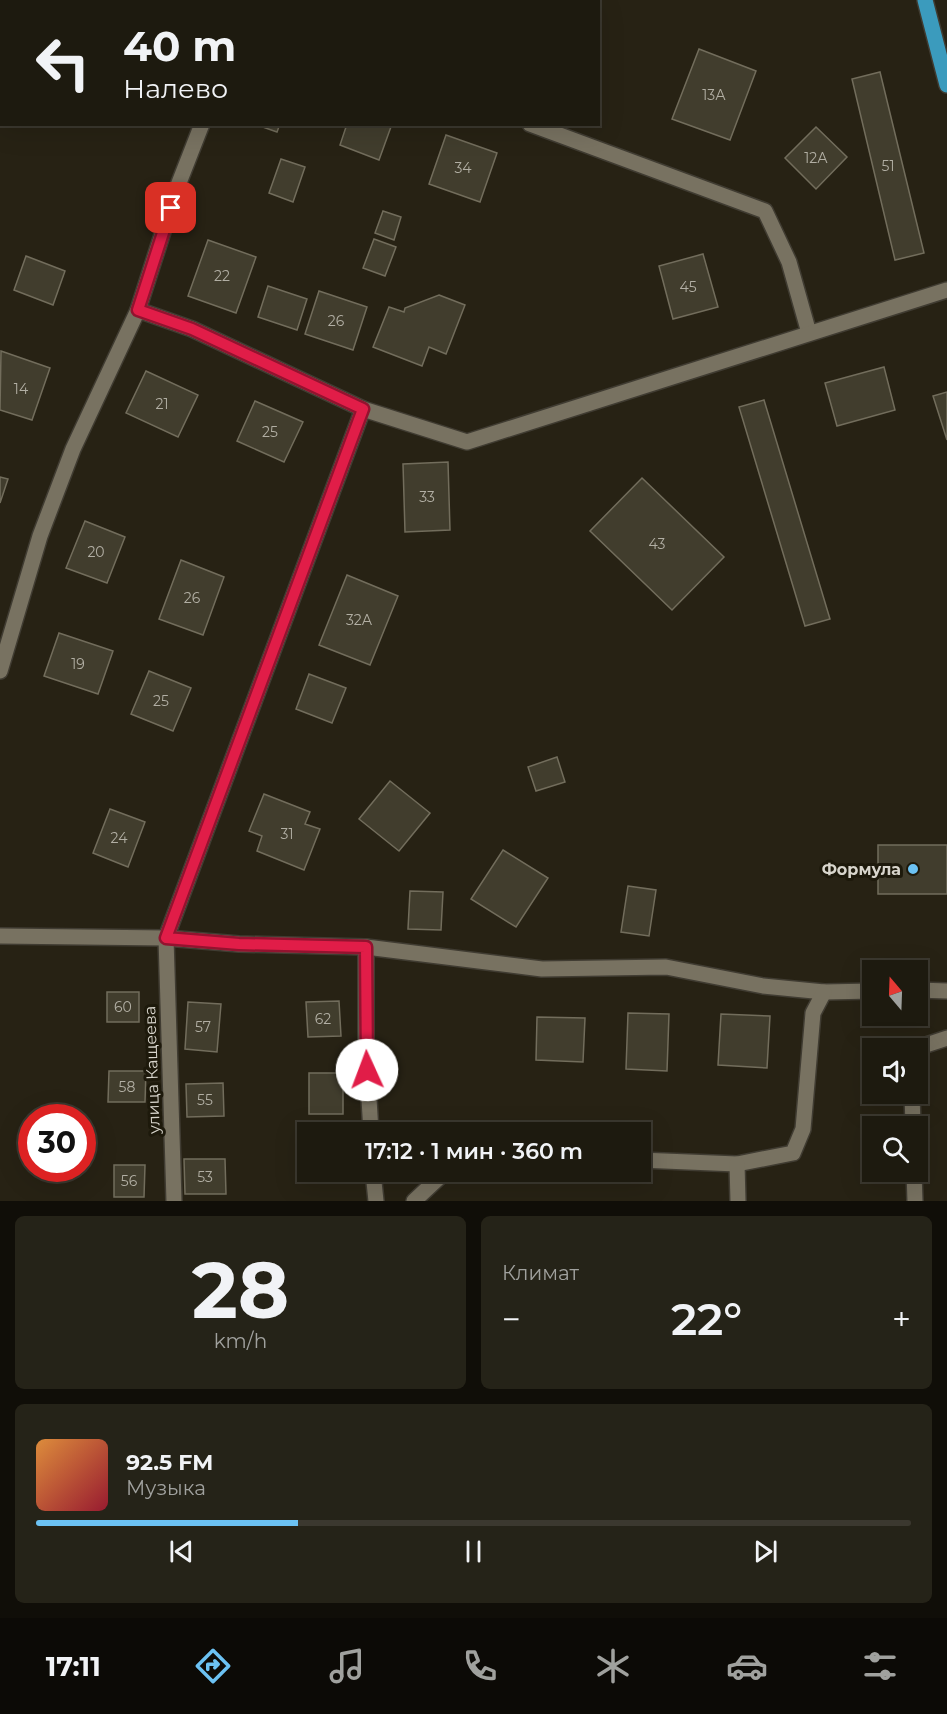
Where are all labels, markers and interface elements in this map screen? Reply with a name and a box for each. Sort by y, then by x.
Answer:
text: 40 m [123,20,236,72]
icon: left [24,24,102,102]
text: Налево [123,72,228,105]
house number: 13А [702,86,726,104]
house number: 12А [804,149,828,167]
house number: 51 [882,157,894,175]
house number: 34 [454,159,472,177]
pin [145,182,196,233]
icon: arrive [154,191,187,224]
house number: 22 [214,267,230,285]
house number: 45 [679,278,697,296]
house number: 26 [328,312,345,330]
house number: 14 [14,380,29,398]
house number: 21 [155,395,169,413]
house number: 25 [262,423,278,441]
house number: 33 [419,488,435,506]
house number: 43 [649,535,666,553]
house number: 20 [87,543,105,561]
house number: 26 [184,589,201,607]
house number: 32А [346,611,373,629]
house number: 19 [71,655,85,673]
house number: 25 [153,692,169,710]
house number: 31 [281,825,293,843]
house number: 24 [111,829,128,847]
place label: Формула [822,860,901,879]
marker: Формула [906,862,920,876]
north arrow [862,960,928,1026]
map controls [862,960,928,1182]
house number: 60 [114,998,132,1016]
street label: улица Кащеева [140,1006,164,1135]
house number: 62 [315,1010,331,1028]
house number: 57 [195,1018,211,1036]
position arrow [335,1038,399,1102]
button: sound [862,1038,928,1104]
house number: 58 [119,1078,135,1096]
house number: 55 [197,1091,213,1109]
speed limit sign: 30 [18,1104,96,1182]
button: search [862,1116,928,1182]
text: 17:12 · 1 мин · 360 m [365,1138,583,1165]
house number: 53 [197,1168,213,1186]
house number: 56 [121,1172,138,1190]
text: 28 [192,1242,289,1338]
text: Климат [502,1261,579,1285]
text: 22° [671,1291,742,1346]
text: − [502,1299,521,1339]
text: + [892,1299,911,1339]
text: km/h [214,1329,267,1353]
text: 92.5 FM [126,1449,213,1476]
text: Музыка [126,1476,206,1500]
icon: previous [165,1535,198,1568]
icon: pause [457,1535,490,1568]
icon: next [749,1535,782,1568]
icon: directions [192,1645,234,1687]
icon: music [326,1645,368,1687]
icon: phone [459,1645,501,1687]
icon: climate [592,1645,634,1687]
icon: car [726,1645,768,1687]
icon: filters [859,1645,901,1687]
text: 17:11 [46,1650,101,1683]

